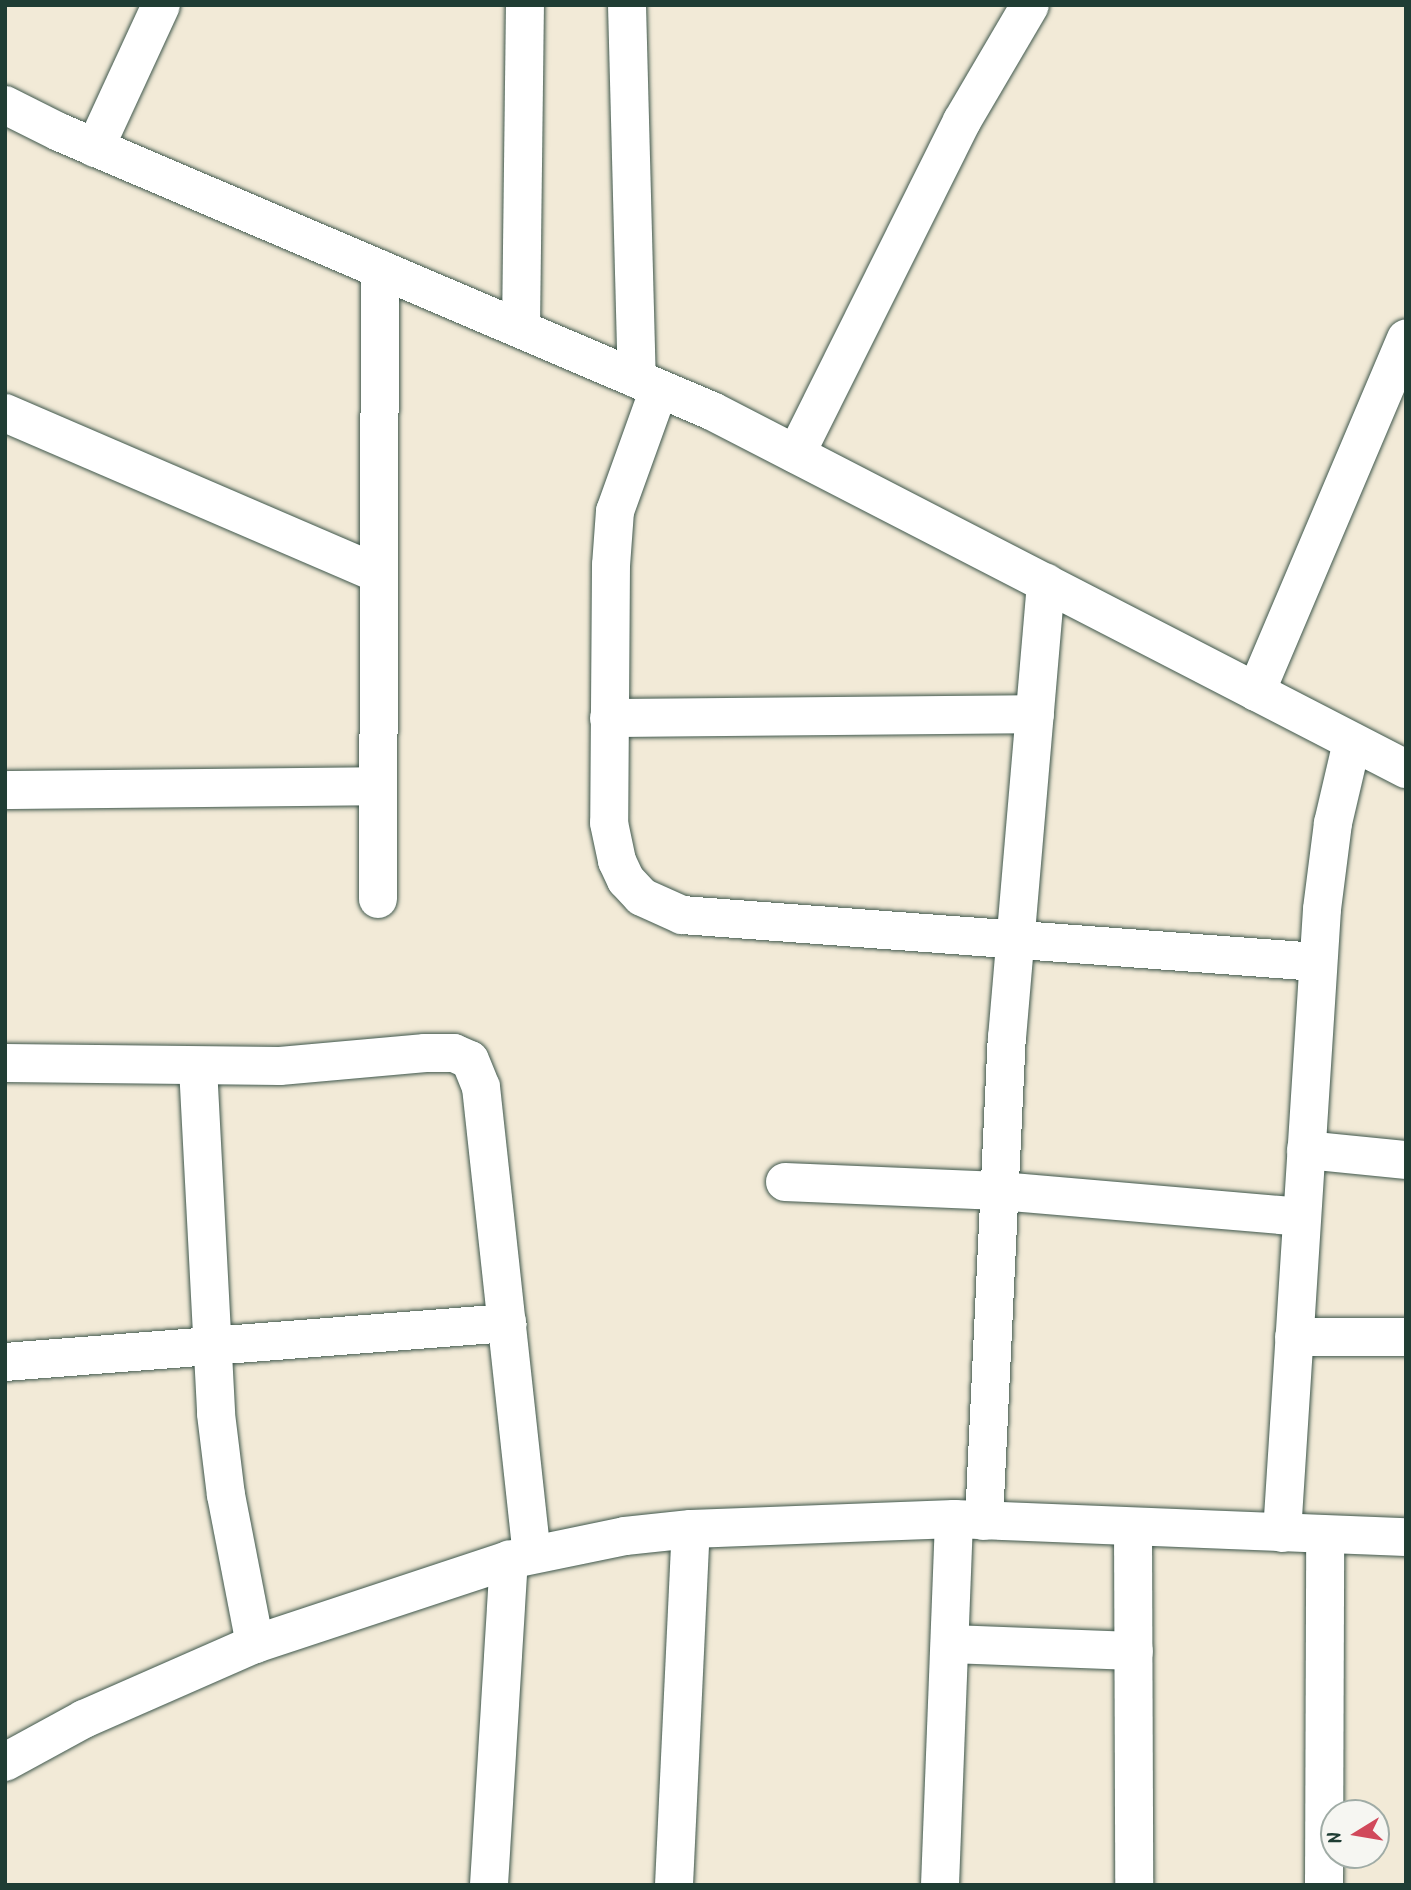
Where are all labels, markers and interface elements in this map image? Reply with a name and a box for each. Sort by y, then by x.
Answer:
north arrow [1320,1799,1390,1869]
text: N [1320,1829,1352,1846]

